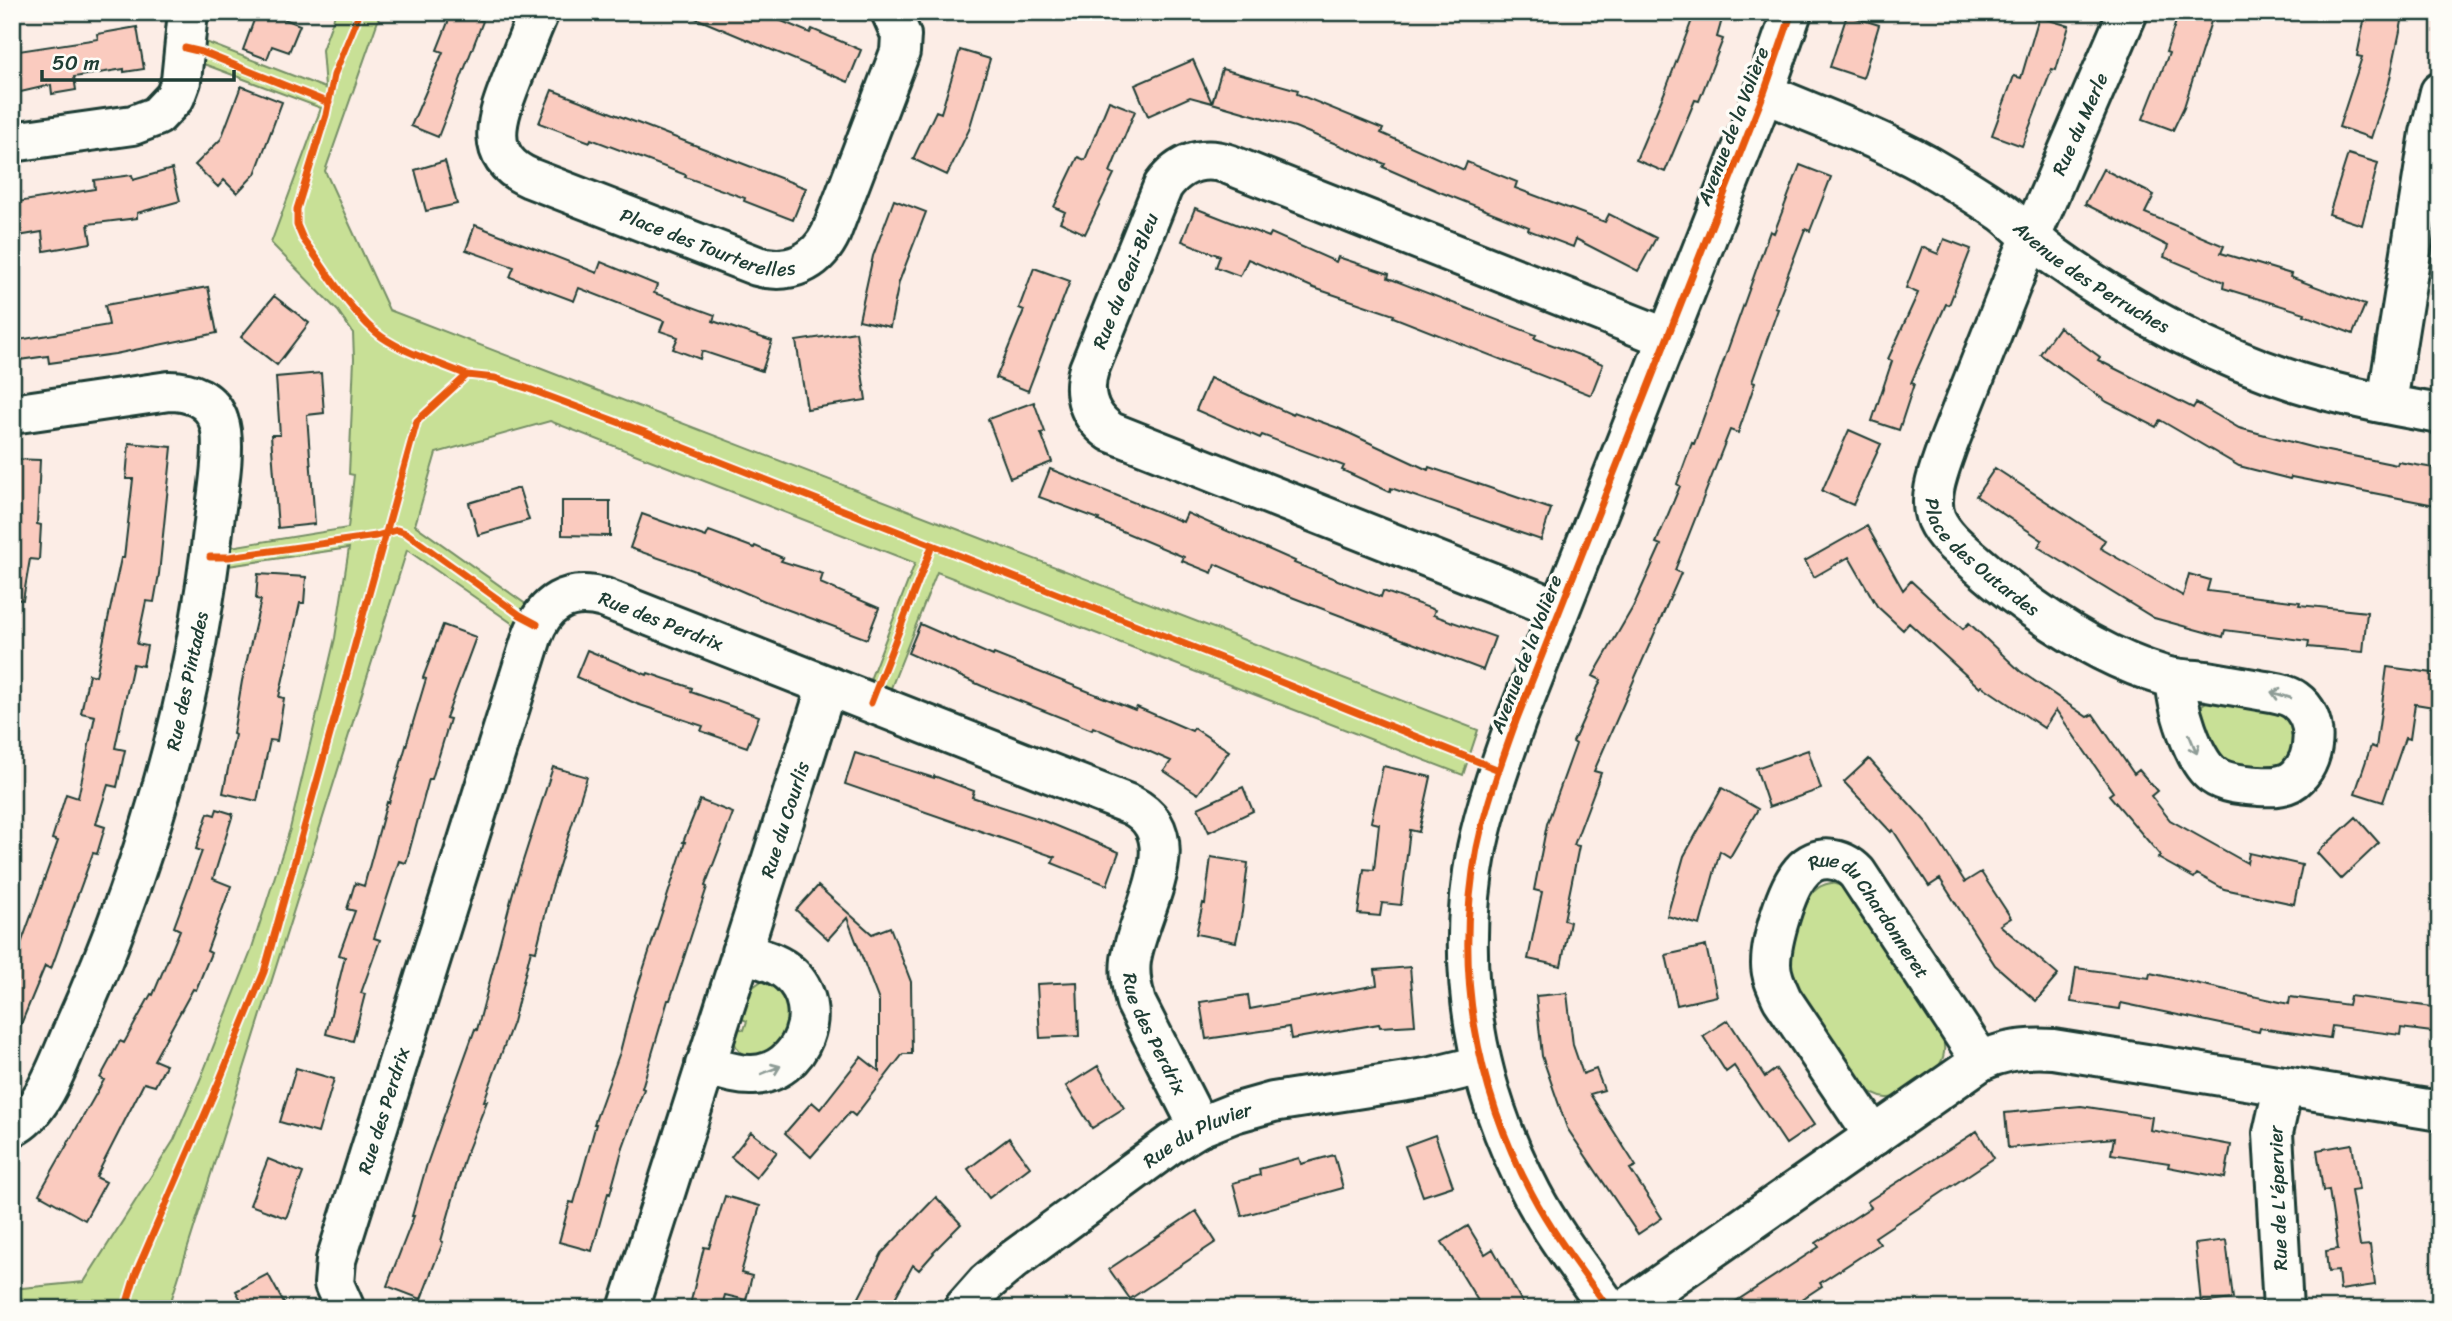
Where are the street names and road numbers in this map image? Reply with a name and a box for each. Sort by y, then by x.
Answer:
street label: Avenue de la Volière [1687,42,1778,211]
street label: Rue du Merle [2043,67,2117,181]
street label: Place des Tourterelles [615,198,799,286]
street label: Rue du Geai-Bleu [1082,207,1167,354]
street label: Avenue des Perruches [2005,212,2176,342]
street label: Place des Outardes [1916,497,2047,625]
street label: Avenue de la Volière [1480,570,1571,739]
street label: Rue des Perdrix [594,581,728,660]
street label: Rue des Pintades [156,608,218,753]
street label: Rue du Courlis [750,757,819,882]
street label: Rue du Chardonneret [1802,843,1939,985]
street label: Rue des Perdrix [1114,971,1196,1100]
street label: Rue des Perdrix [348,1043,419,1178]
street label: Rue du Pluvier [1135,1092,1256,1176]
street label: Rue de L'épervier [2259,1124,2297,1271]

